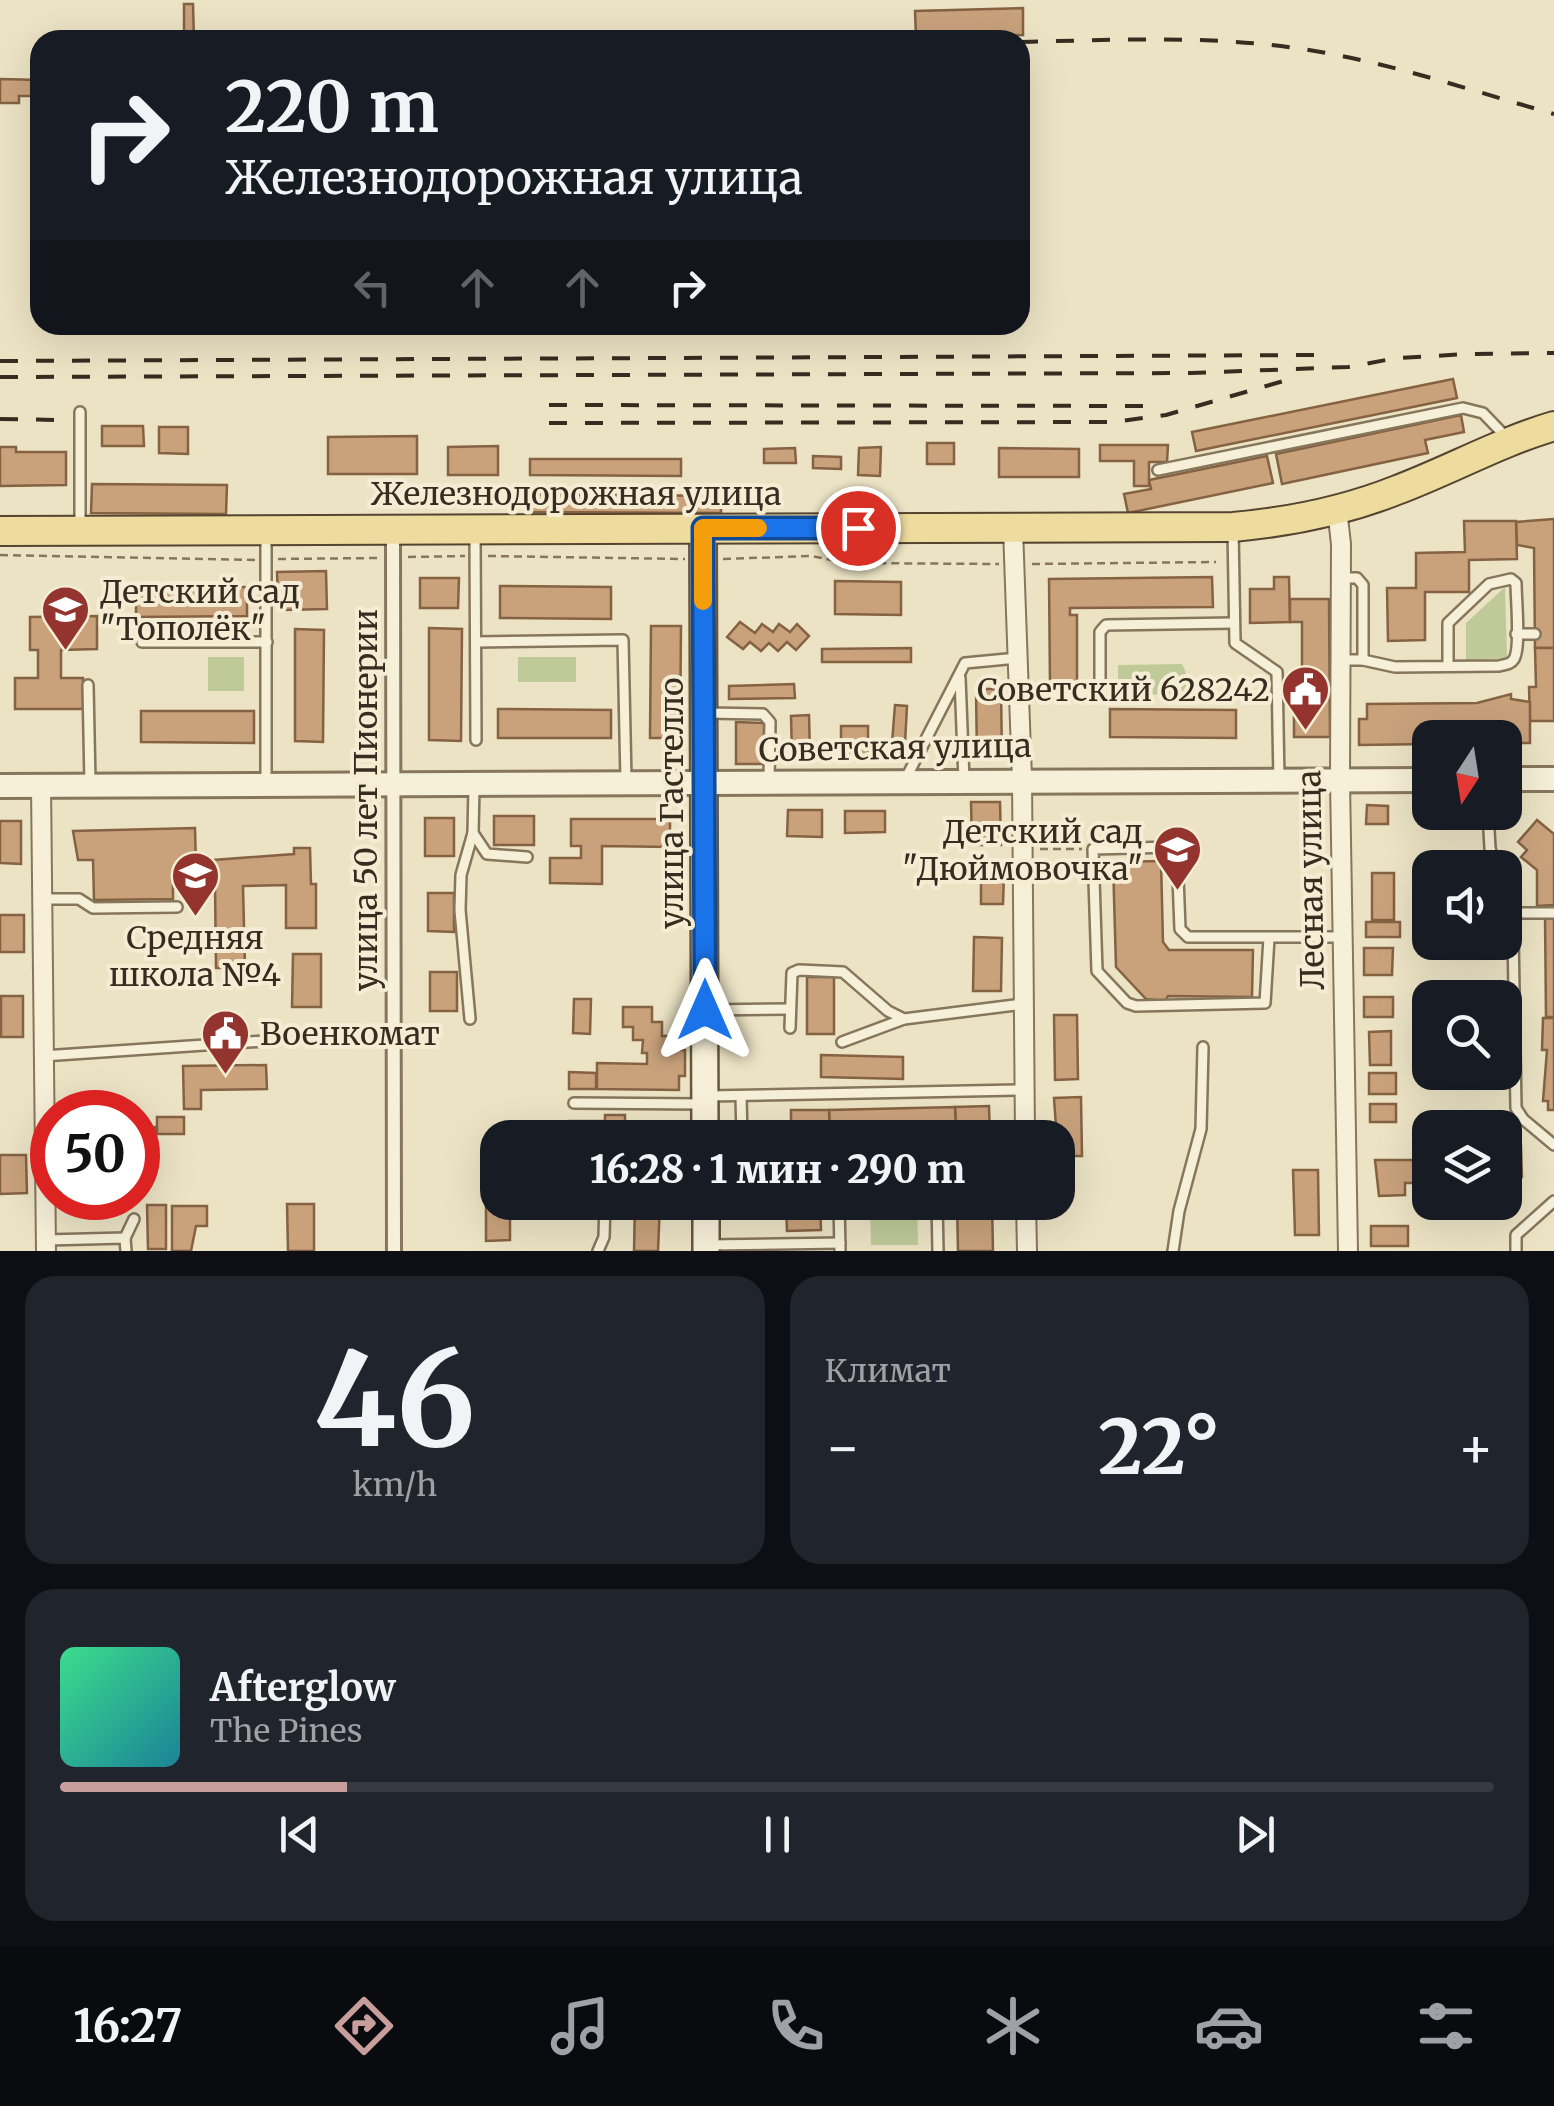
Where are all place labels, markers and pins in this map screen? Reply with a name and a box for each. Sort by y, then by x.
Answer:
pin [816,486,901,571]
place label: Детский сад "Тополёк" [100,572,300,649]
school or university icon: Детский сад "Тополёк" [39,584,91,652]
public building icon: Советский 628242 [1279,664,1331,732]
place label: Советский 628242 [977,670,1270,710]
place label: Детский сад "Дюймовочка" [902,812,1143,889]
school or university icon: Детский сад "Дюймовочка" [1152,824,1204,892]
school or university icon: Средняя школа №4 [169,850,221,918]
place label: Средняя школа №4 [109,918,281,995]
public building icon: Военкомат [199,1008,251,1076]
place label: Военкомат [260,1014,440,1054]

